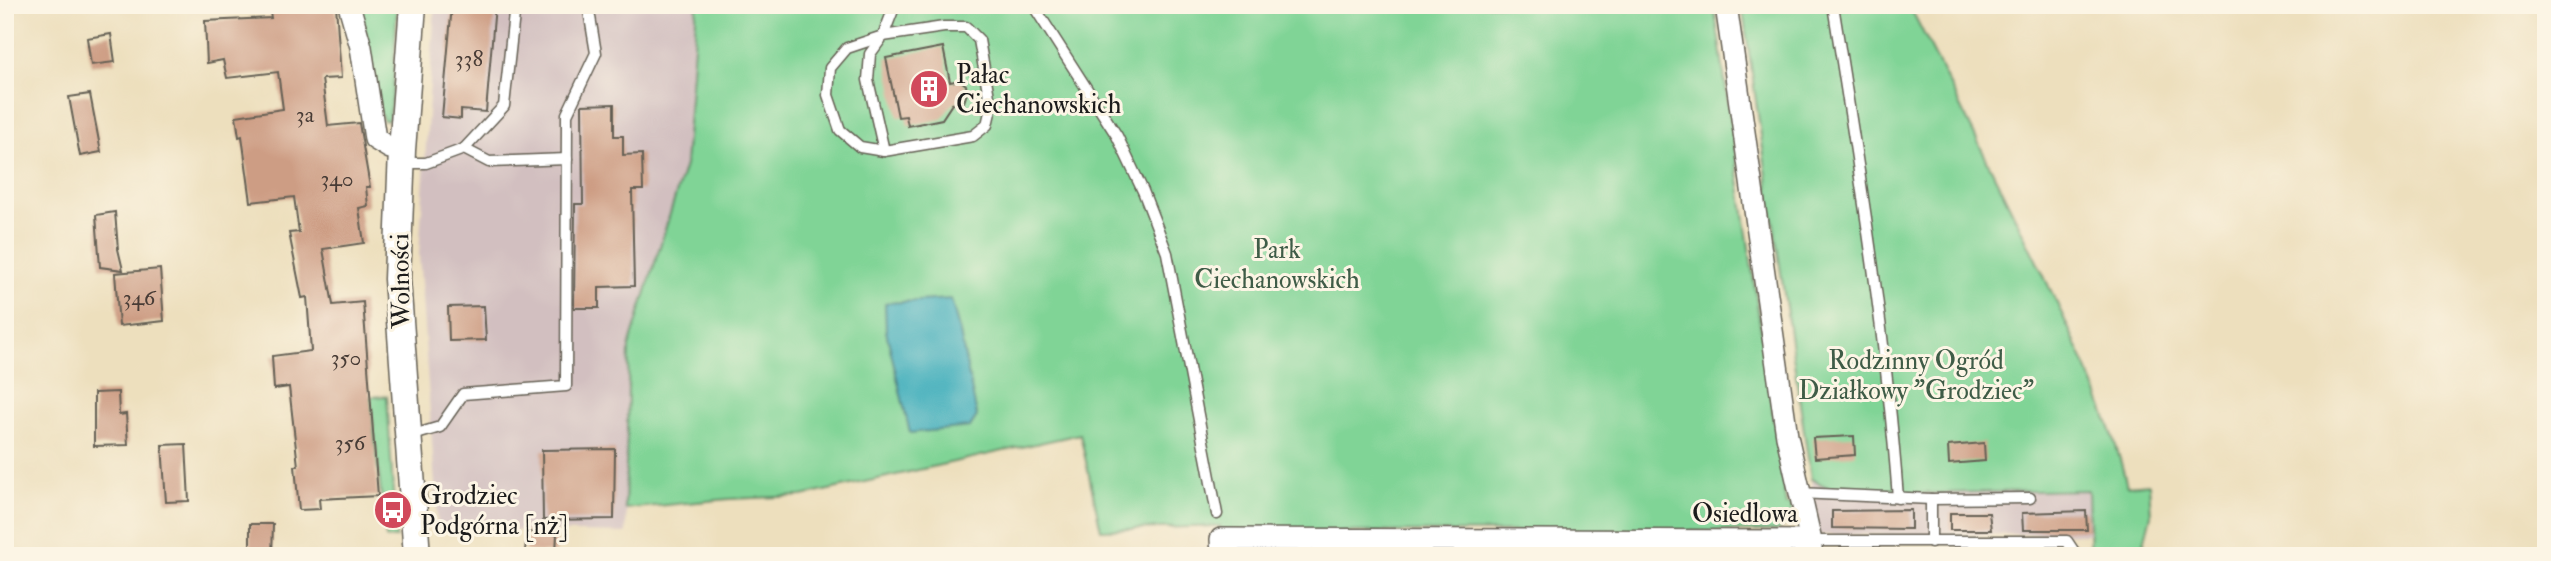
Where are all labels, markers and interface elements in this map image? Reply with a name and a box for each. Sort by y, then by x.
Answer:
house number: 338 [455,44,483,73]
place label: Pałac Ciechanowskich [956,59,1122,121]
building icon: Pałac Ciechanowskich [908,68,950,110]
house number: 3a [296,100,315,129]
house number: 340 [321,164,353,193]
street label: Wolności [384,233,418,330]
park label: Park Ciechanowskich [1194,234,1360,296]
house number: 346 [123,283,157,312]
house number: 350 [331,343,361,372]
park label: Rodzinny Ogród Działkowy "Grodziec" [1798,345,2034,407]
house number: 356 [335,428,367,457]
place label: Grodziec Podgórna [nż] [420,480,569,542]
bus stop icon: Grodziec Podgórna [nż] [372,489,414,531]
street label: Osiedlowa [1692,498,1798,530]

